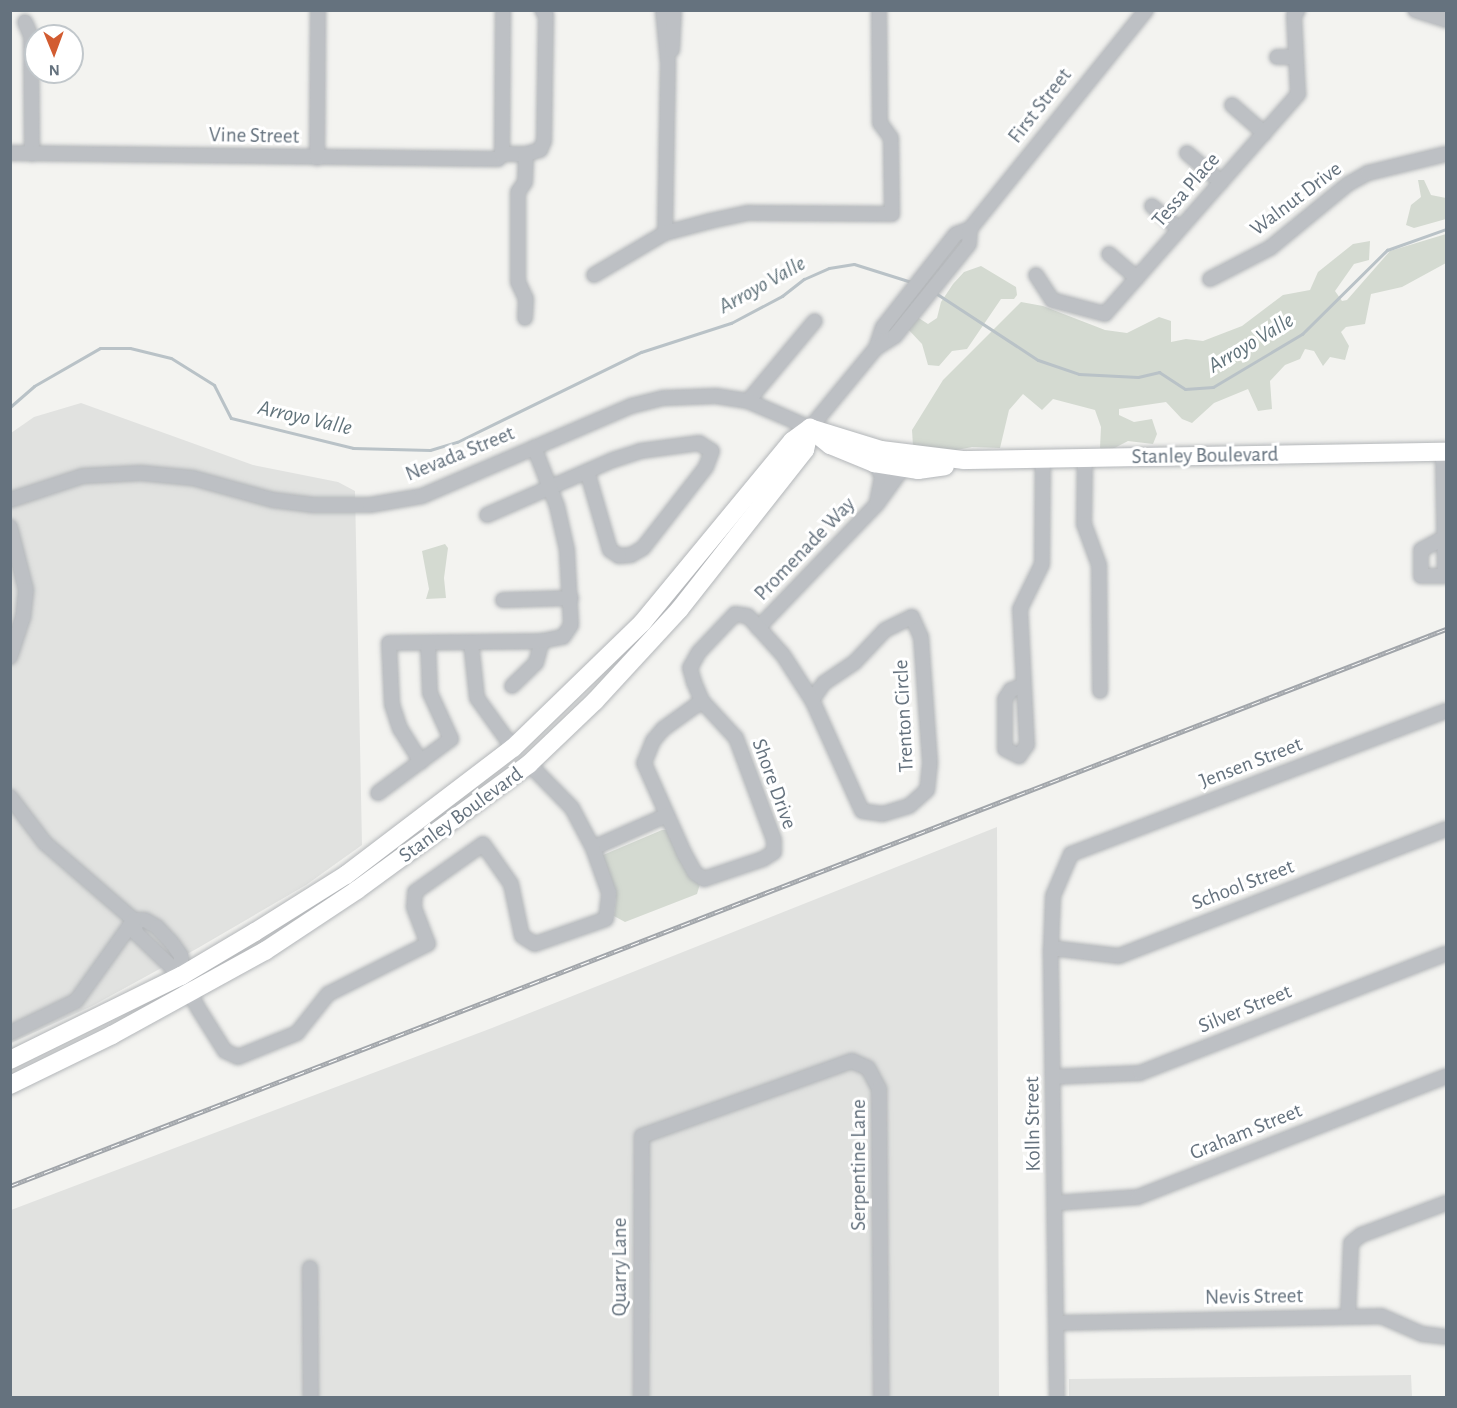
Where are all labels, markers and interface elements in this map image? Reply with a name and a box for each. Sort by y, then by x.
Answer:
north arrow [24,24,84,84]
text: N [49,62,60,78]
street label: First Street [1003,63,1077,149]
street label: Vine Street [209,123,299,149]
street label: Tessa Place [1147,147,1225,233]
street label: Walnut Drive [1245,156,1347,242]
water label: Arroyo Valle [714,250,810,320]
water label: Arroyo Valle [1203,307,1299,379]
water label: Arroyo Valle [256,394,354,442]
street label: Nevada Street [402,421,518,487]
street label: Stanley Boulevard [1131,442,1279,470]
street label: Promenade Way [749,492,861,606]
street label: Trenton Circle [888,659,920,773]
street label: Jensen Street [1196,732,1306,794]
street label: Shore Drive [746,735,802,833]
street label: Stanley Boulevard [394,762,528,868]
street label: School Street [1188,854,1298,916]
street label: Silver Street [1195,979,1295,1039]
street label: Kolln Street [1020,1076,1046,1172]
street label: Graham Street [1186,1098,1306,1166]
street label: Serpentine Lane [846,1099,872,1231]
street label: Quarry Lane [607,1218,633,1316]
street label: Nevis Street [1205,1284,1303,1310]

